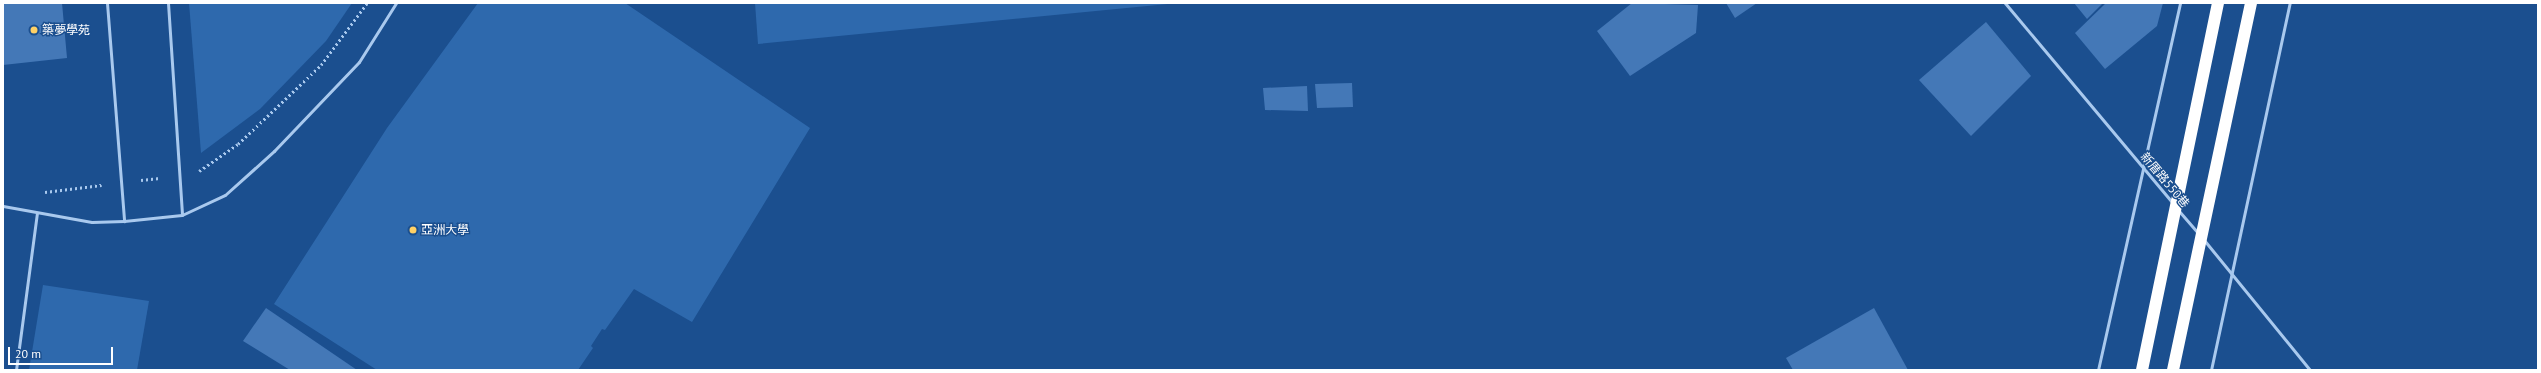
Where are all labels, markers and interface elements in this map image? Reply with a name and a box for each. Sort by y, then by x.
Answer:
place label: 築夢學苑 [42,23,90,37]
marker: 築夢學苑 [29,25,39,35]
street label: 新厝路550巷 [2138,149,2192,211]
place label: 亞洲大學 [421,223,469,237]
marker: 亞洲大學 [408,225,418,235]
scale bar [10,339,115,365]
text: 20 m [15,346,41,361]

